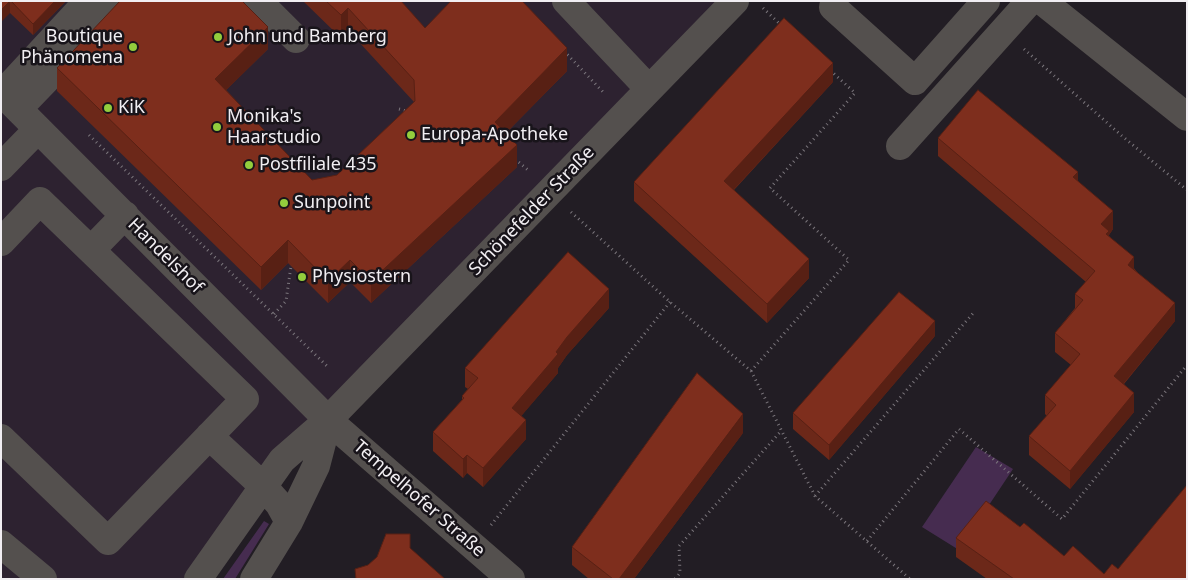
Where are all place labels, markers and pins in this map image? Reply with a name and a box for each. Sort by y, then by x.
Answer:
place label: Boutique Phänomena [21,26,123,68]
place label: John und Bamberg [228,26,387,48]
marker: John und Bamberg [212,31,224,43]
marker: Boutique Phänomena [127,41,139,53]
place label: KiK [118,97,145,119]
marker: KiK [102,102,114,114]
place label: Monika's Haarstudio [227,106,321,148]
marker: Monika's Haarstudio [211,121,223,133]
place label: Europa-Apotheke [421,124,568,146]
marker: Europa-Apotheke [405,129,417,141]
place label: Postfiliale 435 [259,154,376,176]
marker: Postfiliale 435 [243,159,255,171]
place label: Sunpoint [294,192,370,214]
marker: Sunpoint [278,197,290,209]
place label: Physiostern [312,266,411,288]
marker: Physiostern [296,271,308,283]

